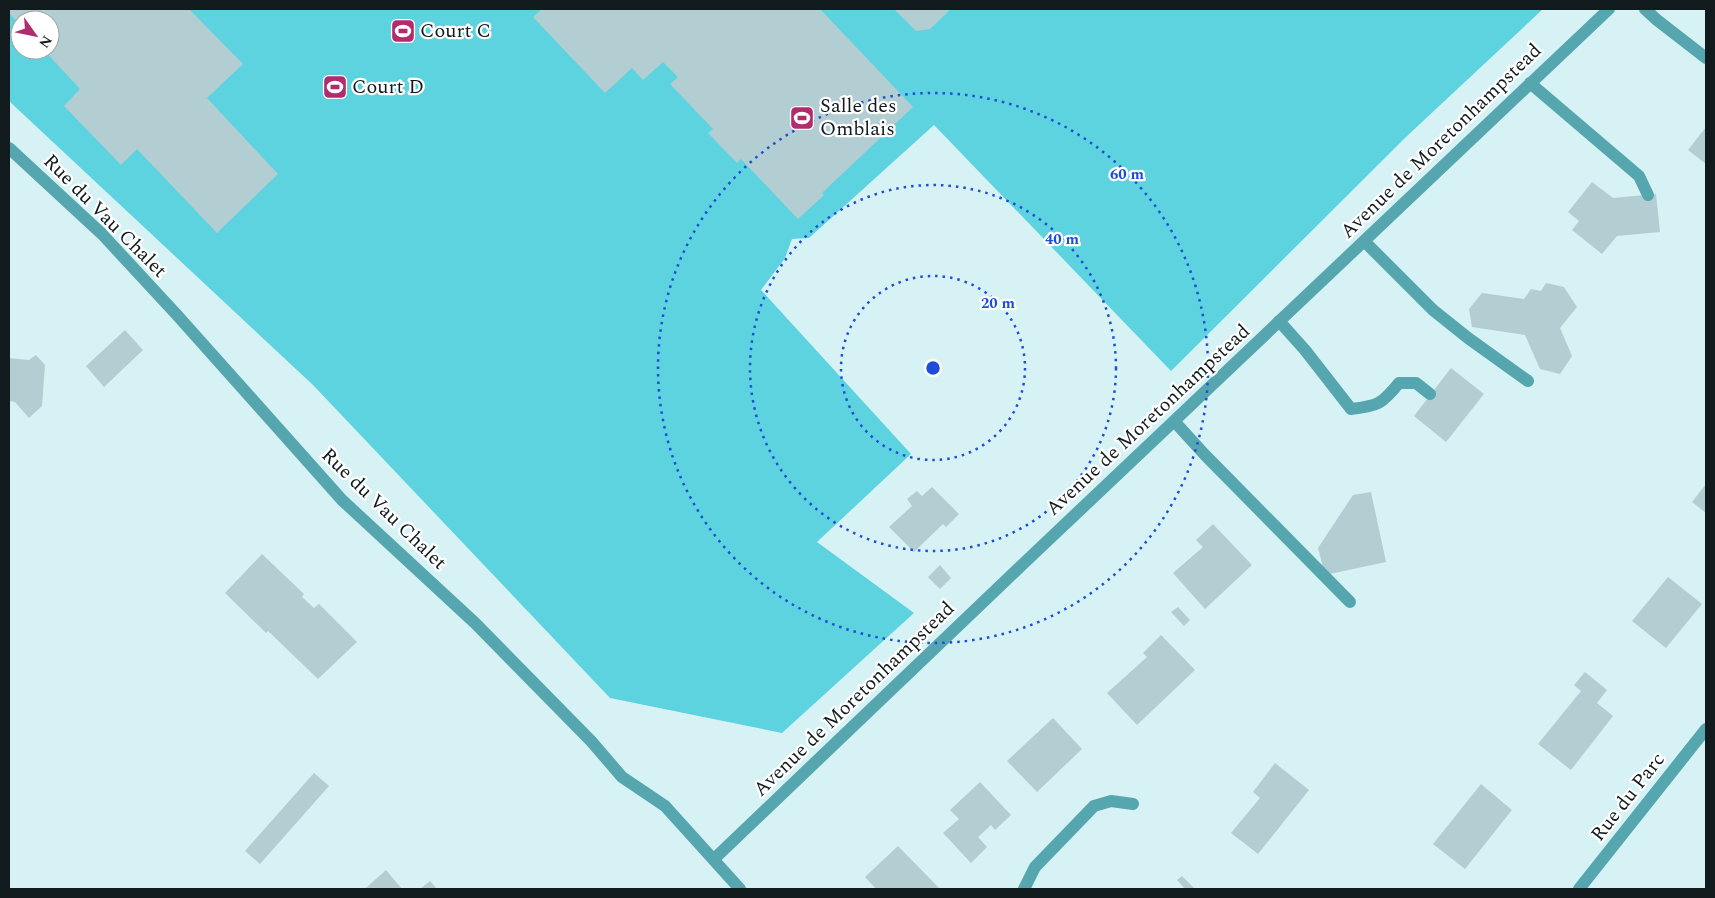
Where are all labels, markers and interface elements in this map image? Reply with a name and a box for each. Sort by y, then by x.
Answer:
north arrow [10,10,60,60]
place label: Court C [420,16,491,46]
sports icon: Court C [390,18,416,44]
text: N [34,31,57,52]
street label: Avenue de Moretonhampstead [1333,36,1549,246]
place label: Court D [352,72,424,102]
sports icon: Court D [322,74,348,100]
place label: Salle des Omblais [820,91,897,144]
sports icon: Salle des Omblais [789,105,815,131]
street label: Rue du Vau Chalet [36,147,174,285]
text: 60 m [1110,163,1145,186]
text: 40 m [1045,228,1080,251]
text: 20 m [981,292,1016,315]
street label: Avenue de Moretonhampstead [1039,317,1257,523]
centre of rings [924,359,942,377]
street label: Rue du Vau Chalet [314,441,454,577]
street label: Avenue de Moretonhampstead [746,594,962,804]
street label: Rue du Parc [1583,746,1673,848]

